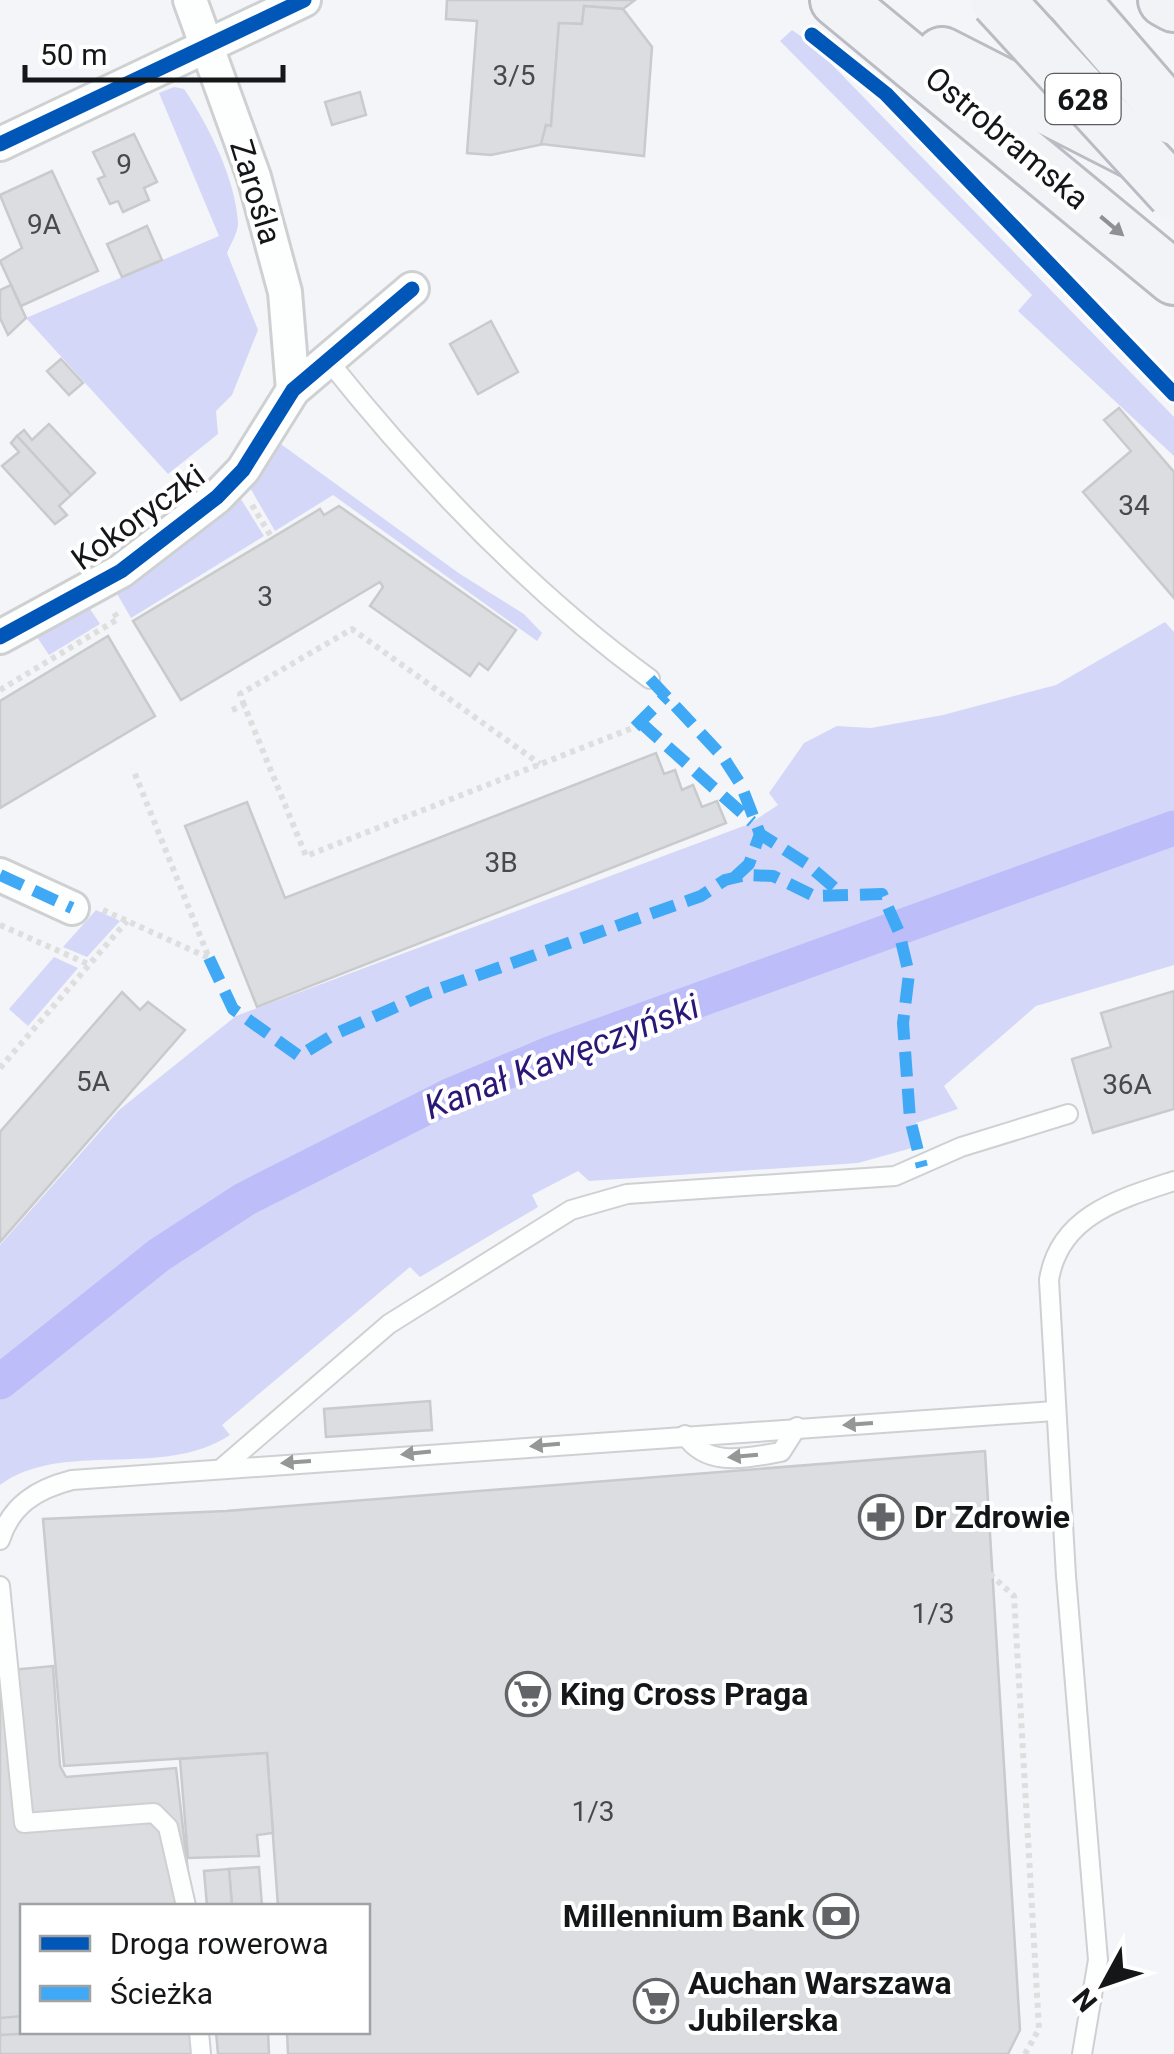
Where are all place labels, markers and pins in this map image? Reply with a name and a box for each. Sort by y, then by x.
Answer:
pharmacy icon: Dr Zdrowie [858,1494,904,1540]
place label: Dr Zdrowie [914,1498,1070,1536]
supermarket icon: King Cross Praga [505,1671,551,1717]
place label: King Cross Praga [560,1675,808,1713]
bank icon: Millennium Bank [813,1893,859,1939]
place label: Millennium Bank [563,1897,805,1935]
place label: Auchan Warszawa Jubilerska [688,1964,952,2039]
supermarket icon: Auchan Warszawa Jubilerska [633,1978,679,2024]

